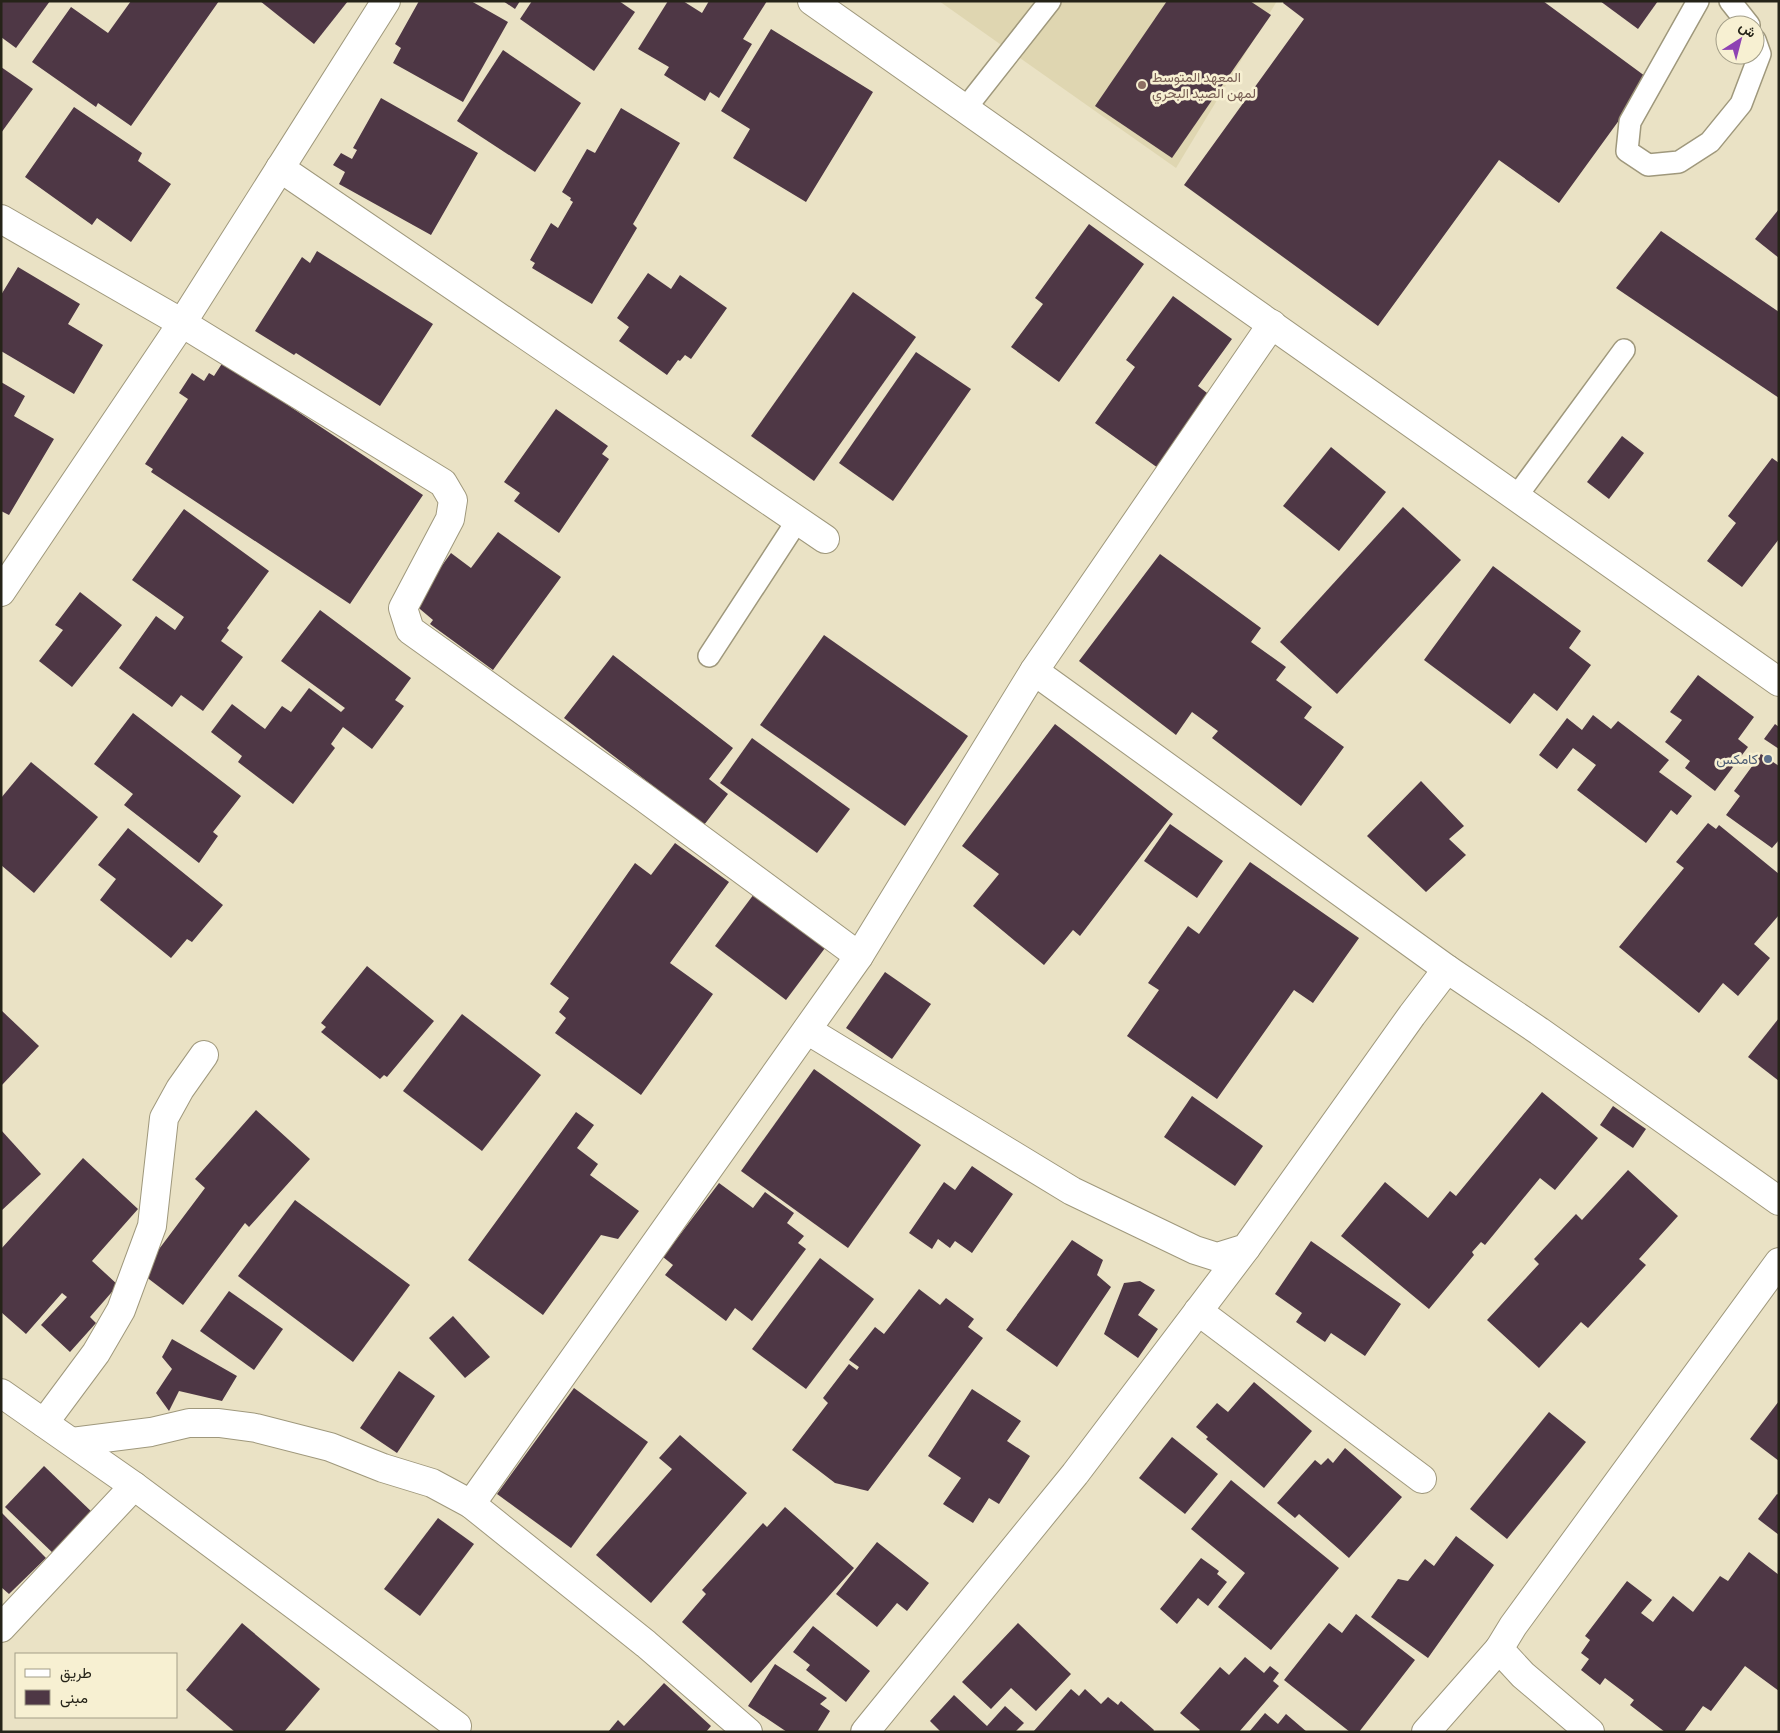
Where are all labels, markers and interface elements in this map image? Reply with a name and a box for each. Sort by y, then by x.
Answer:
north arrow [1715,15,1765,65]
text: ش [1735,16,1761,43]
place label: المعهد المتوسط لمهن الصيد البحري [1152,66,1256,105]
marker: المعهد المتوسط لمهن الصيد البحري [1136,79,1148,91]
place label: كامكس [1716,748,1758,769]
marker: كامكس [1762,753,1774,765]
legend [15,1653,178,1718]
text: طريق [60,1661,92,1684]
text: مبنى [60,1686,88,1709]

